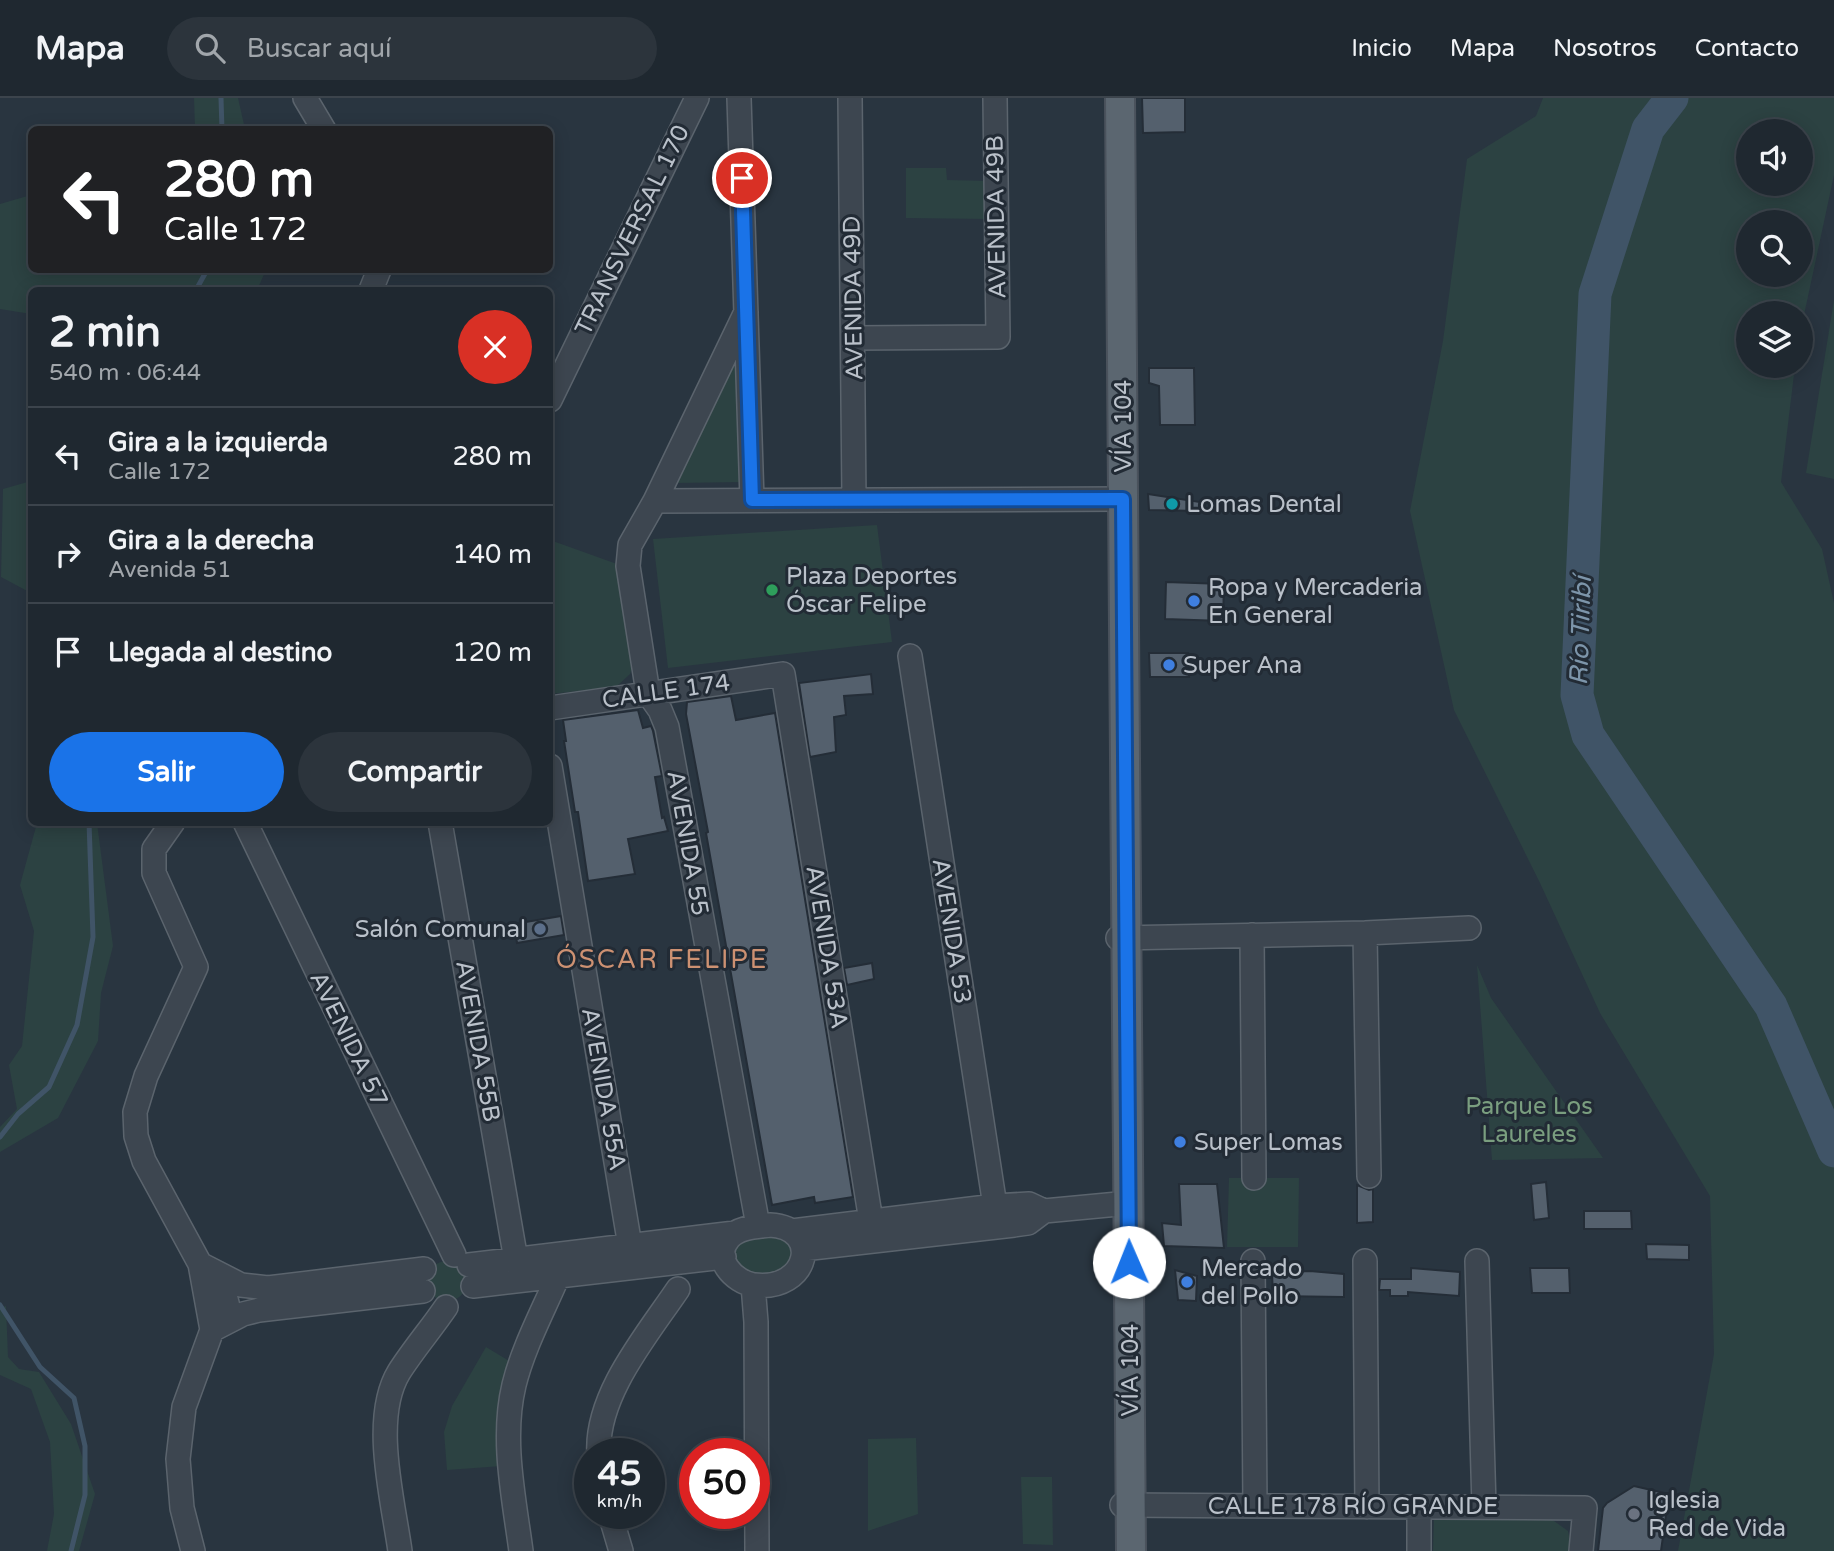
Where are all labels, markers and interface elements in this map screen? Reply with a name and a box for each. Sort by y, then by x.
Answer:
search box [167,17,657,80]
text: Mapa [35,29,125,68]
icon: search [191,29,229,67]
text: Buscar aquí [247,33,391,64]
text: Inicio [1351,34,1412,63]
text: Mapa [1450,34,1515,63]
text: Nosotros [1553,34,1657,63]
text: Contacto [1695,34,1799,63]
map controls [1736,119,1813,378]
button: sound [1736,119,1813,196]
street label: TRANSVERSAL 170 [569,120,696,340]
street label: AVENIDA 49B [981,135,1012,299]
pin [712,148,772,208]
text: 280 m [164,151,314,210]
icon: left [49,154,140,245]
icon: arrive [723,159,761,197]
button: search [1736,210,1813,287]
text: Calle 172 [164,211,307,249]
street label: AVENIDA 49D [838,215,869,381]
button: layers [1736,301,1813,378]
text: 2 min [49,307,161,358]
button: close [458,310,532,384]
text: 540 m · 06:44 [49,359,201,387]
street label: VÍA 104 [1108,380,1138,472]
text: Gira a la izquierda [108,427,328,458]
icon: left [49,437,87,475]
text: 280 m [452,441,532,472]
text: Calle 172 [108,458,211,486]
place label: Lomas Dental [1186,490,1342,519]
marker: Lomas Dental [1164,496,1180,512]
text: Gira a la derecha [108,525,314,556]
icon: right [49,535,87,573]
text: 140 m [452,539,532,570]
text: Avenida 51 [108,556,231,584]
place label: Plaza Deportes Óscar Felipe [786,562,957,619]
water label: Río Tiribí [1563,572,1598,686]
place label: Ropa y Mercaderia En General [1208,573,1423,630]
marker: Plaza Deportes Óscar Felipe [764,582,780,598]
marker: Ropa y Mercaderia En General [1186,593,1202,609]
icon: arrive [49,633,87,671]
text: Llegada al destino [108,637,332,668]
text: 120 m [452,637,532,668]
place label: Super Ana [1183,651,1302,680]
marker: Super Ana [1161,657,1177,673]
street label: CALLE 174 [600,668,732,715]
button: Salir [49,732,284,812]
button: Compartir [298,732,532,812]
street label: AVENIDA 55 [660,768,715,918]
street label: AVENIDA 53 [926,856,977,1006]
street label: AVENIDA 53A [799,863,854,1031]
place label: Salón Comunal [355,915,526,944]
marker: Salón Comunal [532,921,548,937]
district label: ÓSCAR FELIPE [556,943,768,975]
street label: AVENIDA 55B [449,958,506,1124]
street label: AVENIDA 57 [303,967,394,1112]
street label: AVENIDA 55A [575,1005,632,1173]
park label: Parque Los Laureles [1465,1092,1593,1149]
place label: Super Lomas [1194,1128,1343,1157]
marker: Super Lomas [1172,1134,1188,1150]
position arrow [1092,1225,1166,1299]
place label: Mercado del Pollo [1201,1254,1302,1311]
marker: Mercado del Pollo [1179,1274,1195,1290]
street label: VÍA 104 [1115,1324,1145,1416]
speed limit sign: 50 [679,1438,770,1529]
text: 45 [598,1453,641,1495]
place label: Iglesia Red de Vida [1648,1486,1786,1543]
text: km/h [597,1490,642,1512]
street label: CALLE 178 RÍO GRANDE [1208,1491,1498,1521]
marker: Iglesia Red de Vida [1626,1506,1642,1522]

